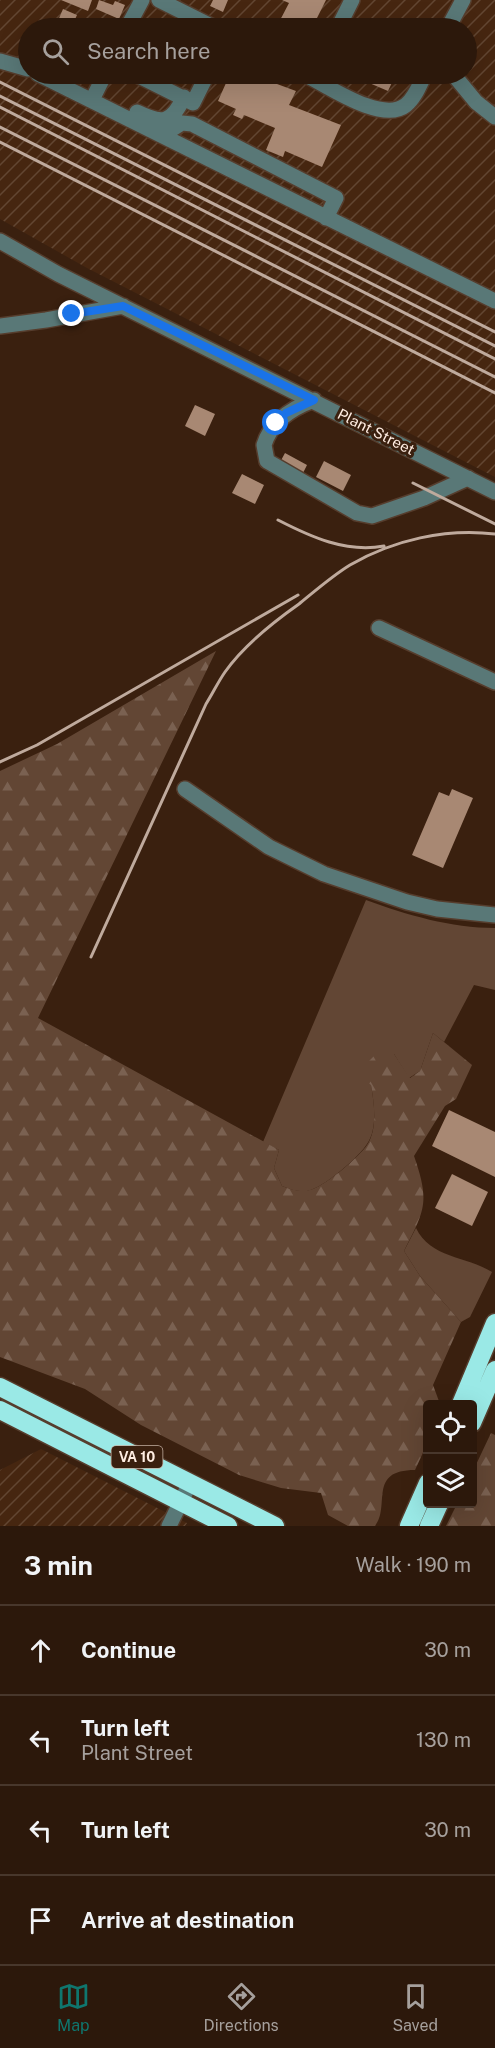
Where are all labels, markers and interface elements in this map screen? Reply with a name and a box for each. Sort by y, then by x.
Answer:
search box [18,18,477,84]
icon: search [39,35,72,68]
text: Search here [87,38,211,64]
route end [58,300,84,326]
street label: Plant Street [335,405,418,458]
route start [262,409,288,435]
map controls [423,1400,477,1508]
button: locate [423,1400,477,1454]
road number: VA 10 [112,1446,162,1468]
button: layers [423,1454,477,1508]
text: 3 min [24,1550,93,1581]
text: Walk · 190 m [355,1553,471,1577]
icon: ahead [24,1634,57,1667]
text: Continue [81,1637,176,1663]
text: 30 m [424,1638,471,1662]
text: Turn left [81,1715,170,1741]
icon: left [24,1724,57,1757]
text: 130 m [416,1728,471,1752]
text: Plant Street [81,1741,193,1765]
icon: left [24,1814,57,1847]
text: Turn left [81,1817,170,1843]
text: 30 m [424,1818,471,1842]
icon: arrive [24,1904,57,1937]
text: Arrive at destination [81,1907,294,1933]
tab: Map [57,1980,90,2035]
tab: Directions [204,1980,279,2035]
tab: Saved [392,1980,438,2035]

